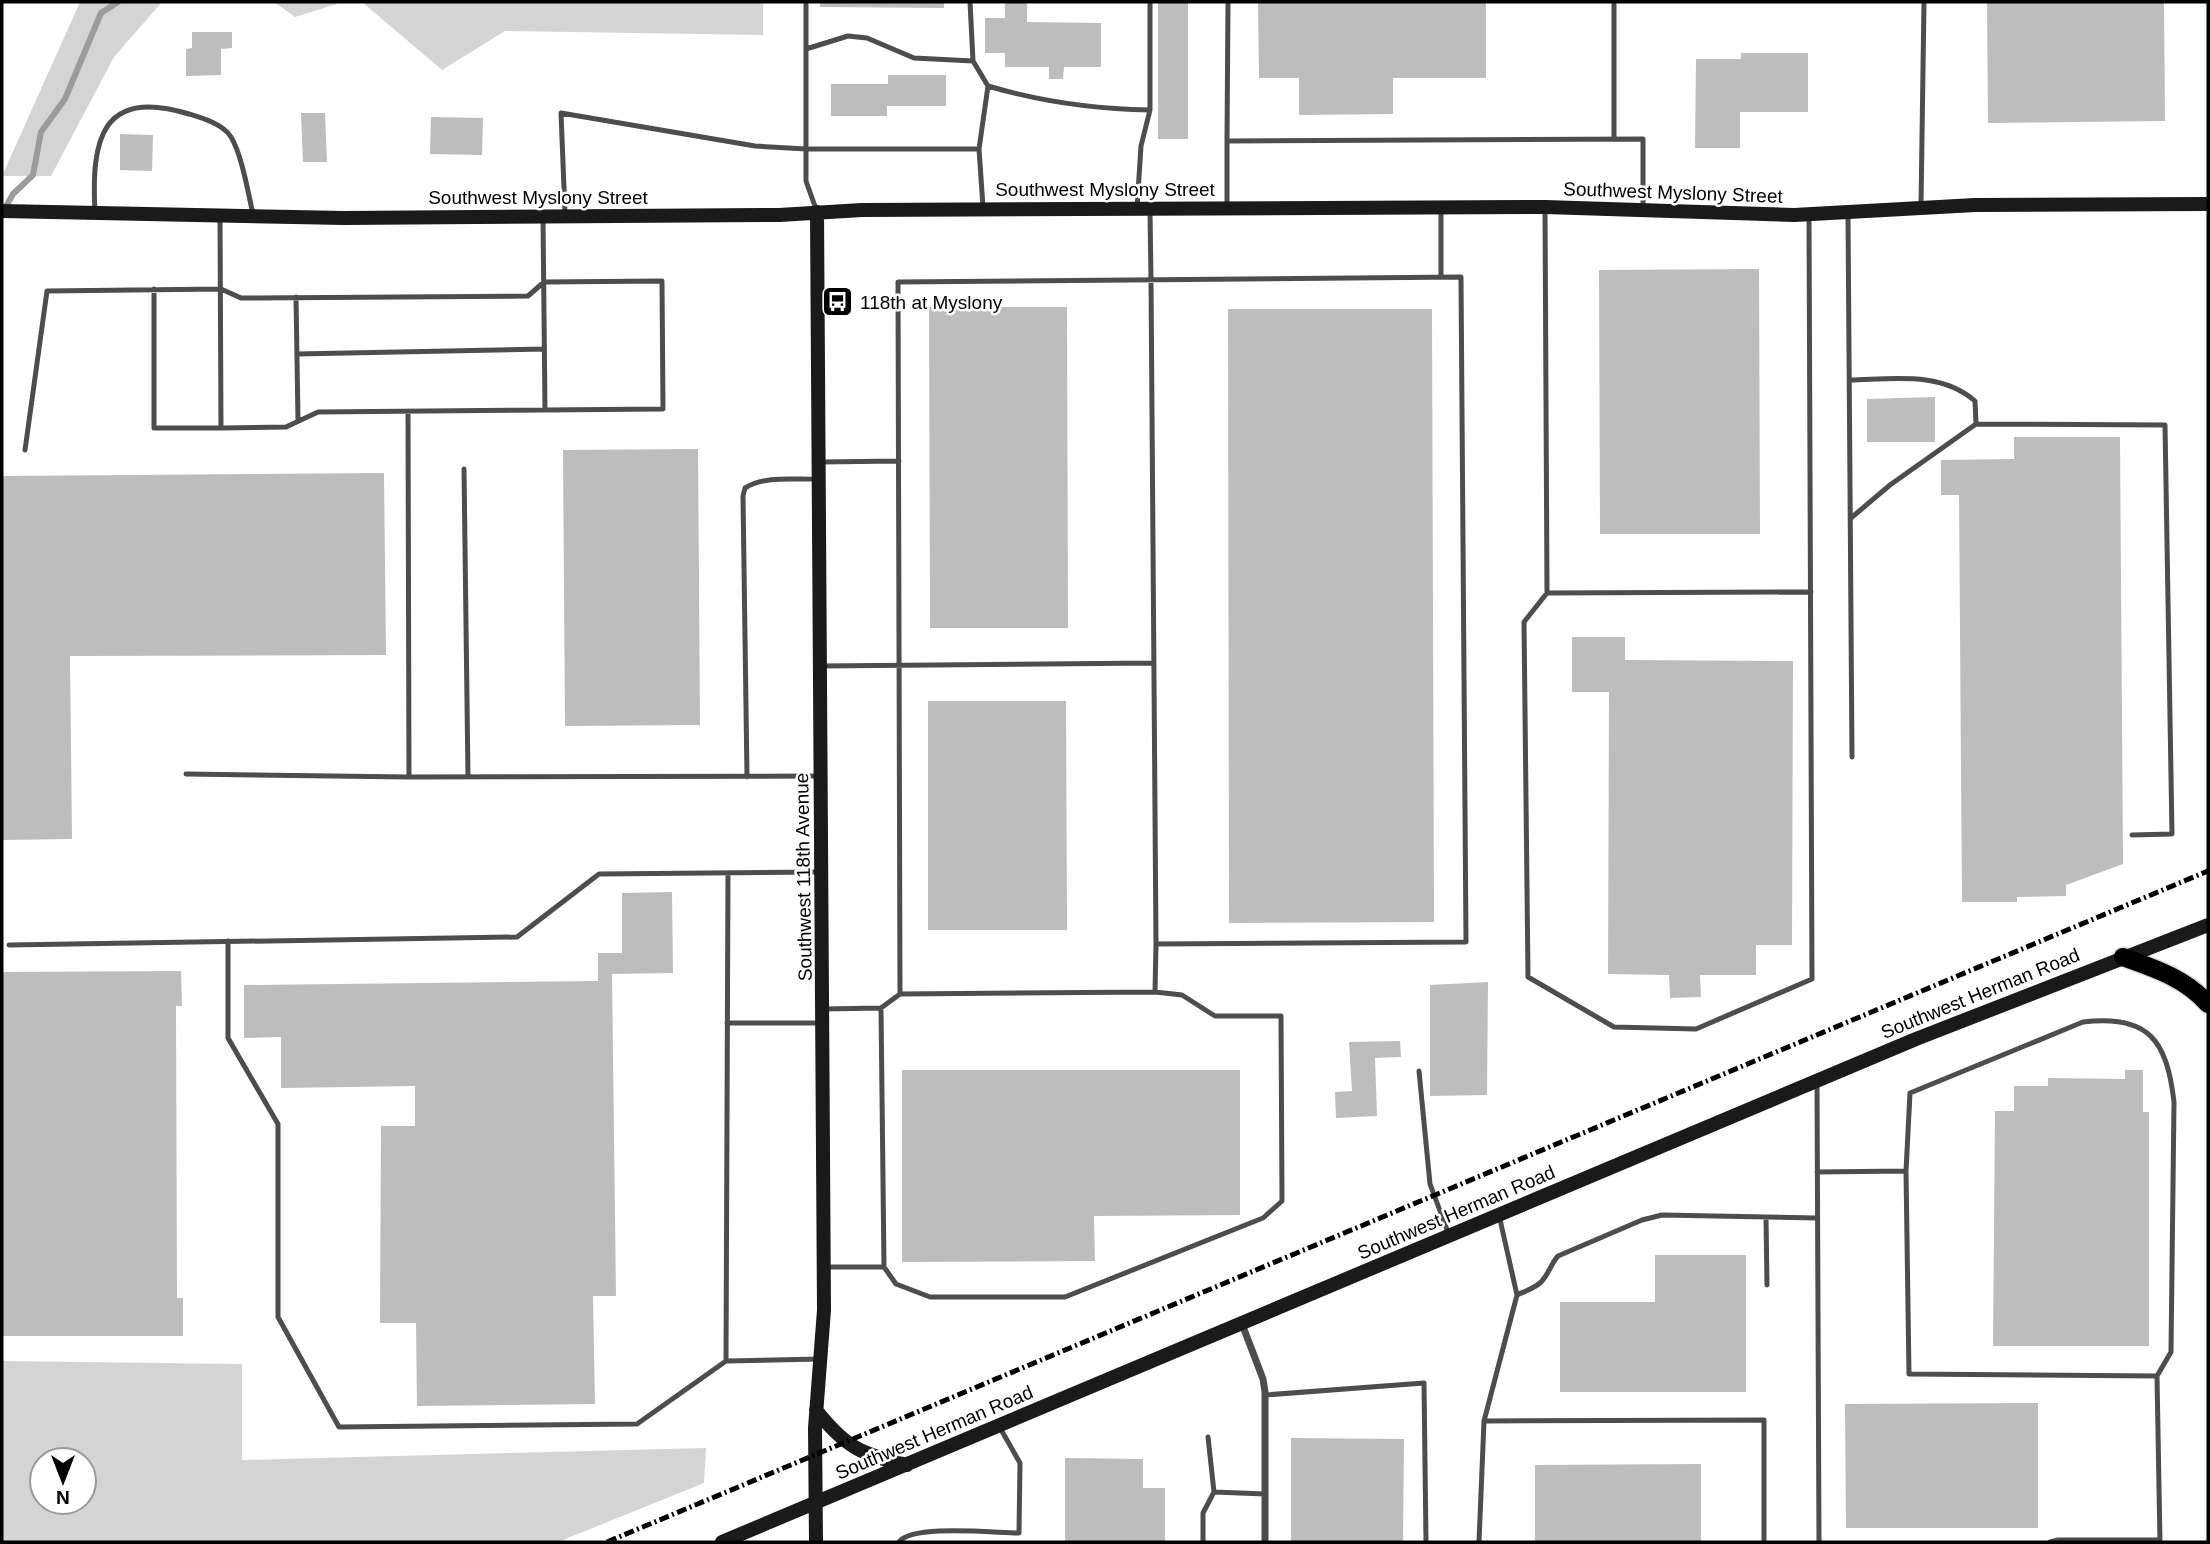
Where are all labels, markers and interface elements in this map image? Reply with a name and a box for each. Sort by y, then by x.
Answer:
street label: Southwest Myslony Street [1563,178,1784,207]
street label: Southwest Myslony Street [995,179,1216,200]
street label: Southwest Myslony Street [428,187,649,208]
bus stop icon: 118th at Myslony [820,285,854,319]
place label: 118th at Myslony [860,292,1003,313]
street label: Southwest 118th Avenue [791,773,816,981]
street label: Southwest Herman Road [1878,944,2083,1043]
street label: Southwest Herman Road [1354,1161,1558,1264]
street label: Southwest Herman Road [832,1381,1036,1484]
north arrow [28,1446,98,1516]
text: N [56,1487,70,1508]

